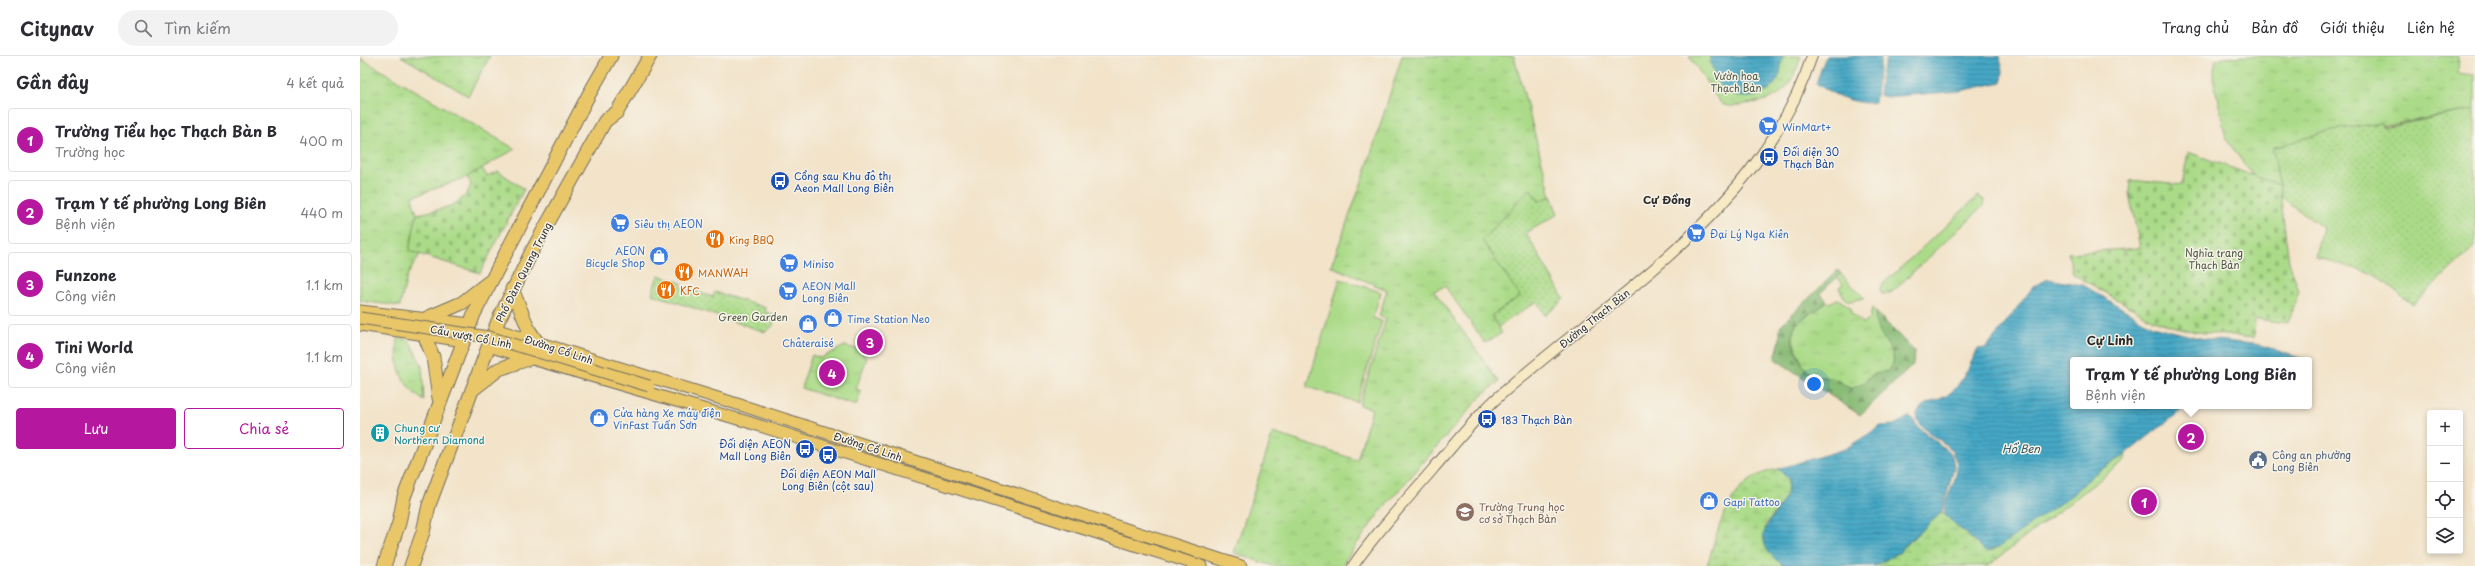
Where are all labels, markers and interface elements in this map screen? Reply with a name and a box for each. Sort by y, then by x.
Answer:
search box [118,10,398,46]
text: Citynav [20,14,94,42]
text: Tìm kiếm [164,16,231,39]
icon: search [132,17,154,39]
text: Trang chủ [2162,17,2229,38]
text: Bản đồ [2251,17,2298,38]
text: Giới thiệu [2320,17,2385,38]
text: Liên hệ [2407,17,2455,38]
park label: Vườn hoa Thạch Bàn [1710,68,1762,95]
text: Gần đây [16,69,89,95]
text: 4 kết quả [286,73,344,92]
supermarket icon: WinMart+ [1757,115,1779,137]
text: Trường Tiểu học Thạch Bàn B [55,119,277,142]
place label: WinMart+ [1782,119,1832,134]
text: 1 [27,131,33,150]
text: 400 m [300,131,343,150]
text: Trường học [55,142,125,161]
place label: Đối diện 30 Thạch Bàn [1783,144,1839,171]
bus stop icon: Đối diện 30 Thạch Bàn [1758,146,1780,168]
place label: Cổng sau Khu đô thị Aeon Mall Long Biên [794,168,894,195]
bus stop icon: Cổng sau Khu đô thị Aeon Mall Long Biên [769,170,791,192]
text: Trạm Y tế phường Long Biên [55,191,266,214]
district label: Cự Đồng [1643,191,1691,208]
text: 2 [25,203,35,222]
text: 440 m [300,203,343,222]
supermarket icon: Siêu thị AEON [609,212,631,234]
text: Bệnh viện [55,214,115,233]
place label: Siêu thị AEON [634,216,703,231]
street label: Phố Đàm Quang Trung [491,219,555,325]
supermarket icon: Đại Lý Nga Kiên [1685,222,1707,244]
place label: Đại Lý Nga Kiên [1710,226,1789,241]
restaurant icon: King BBQ [704,228,726,250]
place label: King BBQ [729,232,774,247]
place label: AEON Bicycle Shop [586,243,645,271]
shop icon: AEON Bicycle Shop [648,245,670,267]
park label: Nghĩa trang Thạch Bàn [2185,245,2243,272]
supermarket icon: Miniso [778,252,800,274]
place label: Miniso [803,256,835,271]
restaurant icon: MANWAH [673,261,695,283]
text: Funzone [55,263,116,286]
place label: MANWAH [698,265,748,280]
text: 3 [26,275,34,294]
text: 1.1 km [306,275,343,294]
place label: AEON Mall Long Biên [802,278,856,305]
restaurant icon: KFC [655,279,677,301]
supermarket icon: AEON Mall Long Biên [777,280,799,302]
place label: KFC [680,283,700,298]
street label: Đường Thạch Bàn [1556,285,1632,351]
text: Công viên [55,286,116,305]
shop icon: Time Station Neo [822,307,844,329]
park label: Green Garden [718,309,788,324]
place label: Time Station Neo [847,311,930,326]
shop icon: Châteraisé [797,313,819,335]
street label: Cầu vượt Cổ Linh [429,321,513,351]
pin: 3 [857,327,883,357]
street label: Đường Cổ Linh [523,331,595,367]
district label: Cự Linh [2087,331,2133,349]
text: Tini World [55,335,133,358]
place label: Châteraisé [782,335,834,350]
text: 4 [26,347,34,366]
text: 1.1 km [306,347,343,366]
popup [2070,357,2312,409]
text: Công viên [55,358,116,377]
pin: 4 [819,358,845,388]
text: Trạm Y tế phường Long Biên [2085,362,2297,385]
your location [1804,374,1824,394]
text: Bệnh viện [2085,385,2146,404]
place label: Cửa hàng Xe máy điện VinFast Tuấn Sơn [613,405,721,432]
shop icon: Cửa hàng Xe máy điện VinFast Tuấn Sơn [588,407,610,429]
button: Lưu [16,408,176,449]
button: Chia sẻ [184,408,344,449]
bus stop icon: 183 Thạch Bàn [1476,408,1498,430]
map controls [2427,410,2463,554]
button: + [2427,410,2463,446]
place label: 183 Thạch Bàn [1501,412,1572,427]
place label: Chung cư Northern Diamond [394,420,485,447]
building icon: Chung cư Northern Diamond [369,422,391,444]
pin: 2 [2178,422,2204,452]
street label: Đường Cổ Linh [832,428,904,464]
place label: Đối diện AEON Mall Long Biên [719,436,791,463]
bus stop icon: Đối diện AEON Mall Long Biên [794,438,816,460]
water label: Hồ Ben [2002,440,2041,457]
bus stop icon: Đối diện AEON Mall Long Biên (cột sau) [817,444,839,466]
button: − [2427,446,2463,482]
place label: Công an phường Long Biên [2272,447,2351,474]
public building icon: Công an phường Long Biên [2247,449,2269,471]
place label: Đối diện AEON Mall Long Biên (cột sau) [780,466,876,493]
button: locate [2427,482,2463,518]
pin: 1 [2131,487,2157,517]
shop icon: Gapi Tattoo [1698,490,1720,512]
place label: Gapi Tattoo [1723,494,1780,509]
place label: Trường Trung học cơ sở Thạch Bàn [1479,499,1565,526]
school or university icon: Trường Trung học cơ sở Thạch Bàn [1454,501,1476,523]
button: layers [2427,518,2463,554]

